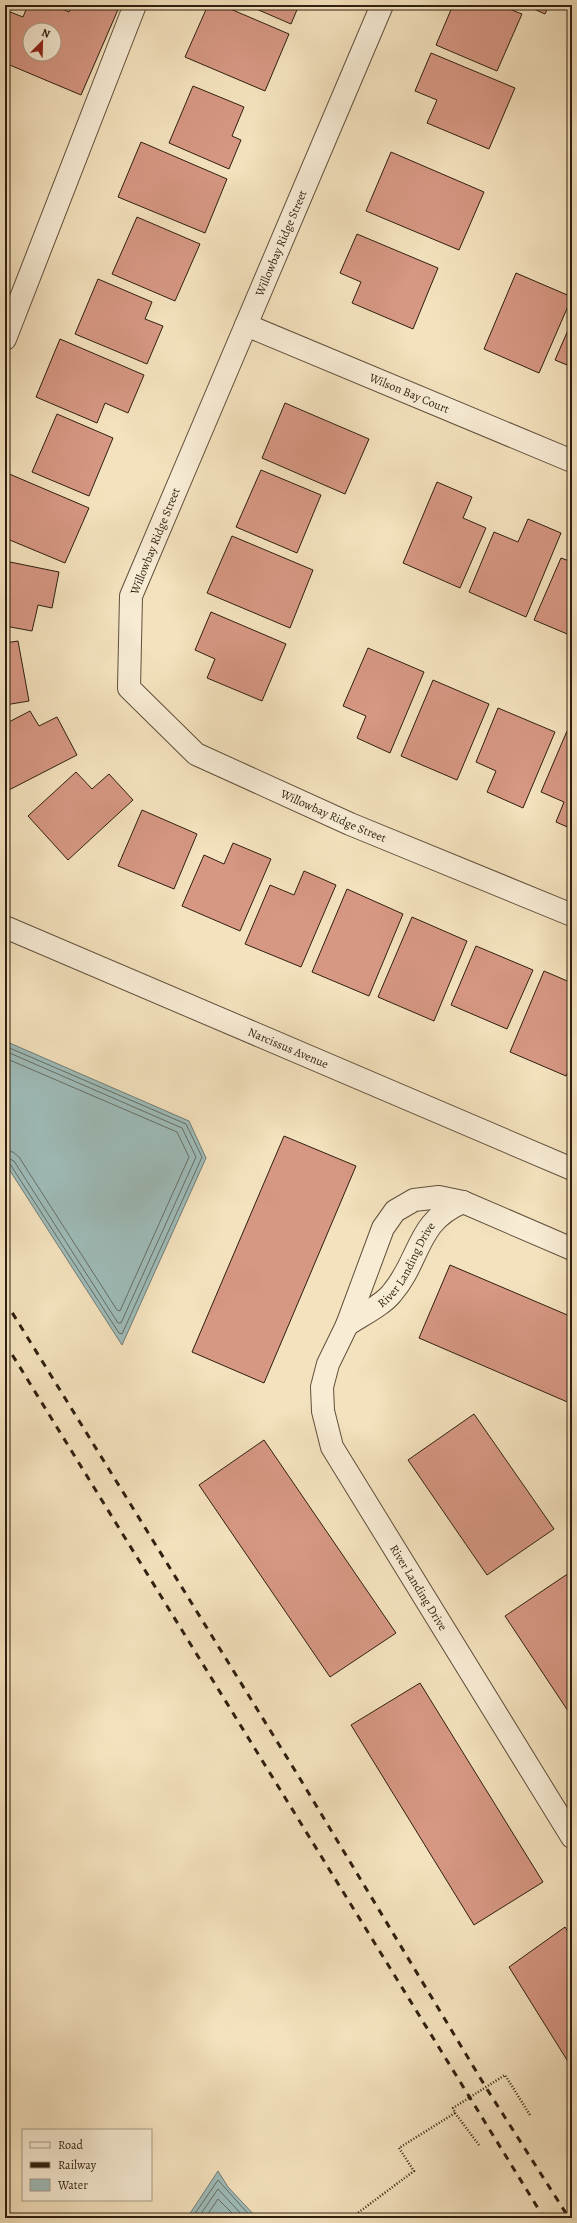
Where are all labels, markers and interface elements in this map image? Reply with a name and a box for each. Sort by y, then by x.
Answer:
north arrow [22,22,62,62]
text: N [39,25,52,42]
street label: Willowbay Ridge Street [251,188,311,299]
street label: Wilson Bay Court [366,369,452,417]
street label: Willowbay Ridge Street [126,485,184,598]
street label: Willowbay Ridge Street [277,785,389,846]
street label: Narcissus Avenue [246,1024,331,1072]
street label: River Landing Drive [374,1219,439,1311]
street label: River Landing Drive [386,1542,451,1634]
legend [22,2129,152,2201]
text: Road [58,2137,84,2153]
text: Railway [58,2157,97,2173]
text: Water [57,2177,88,2193]

